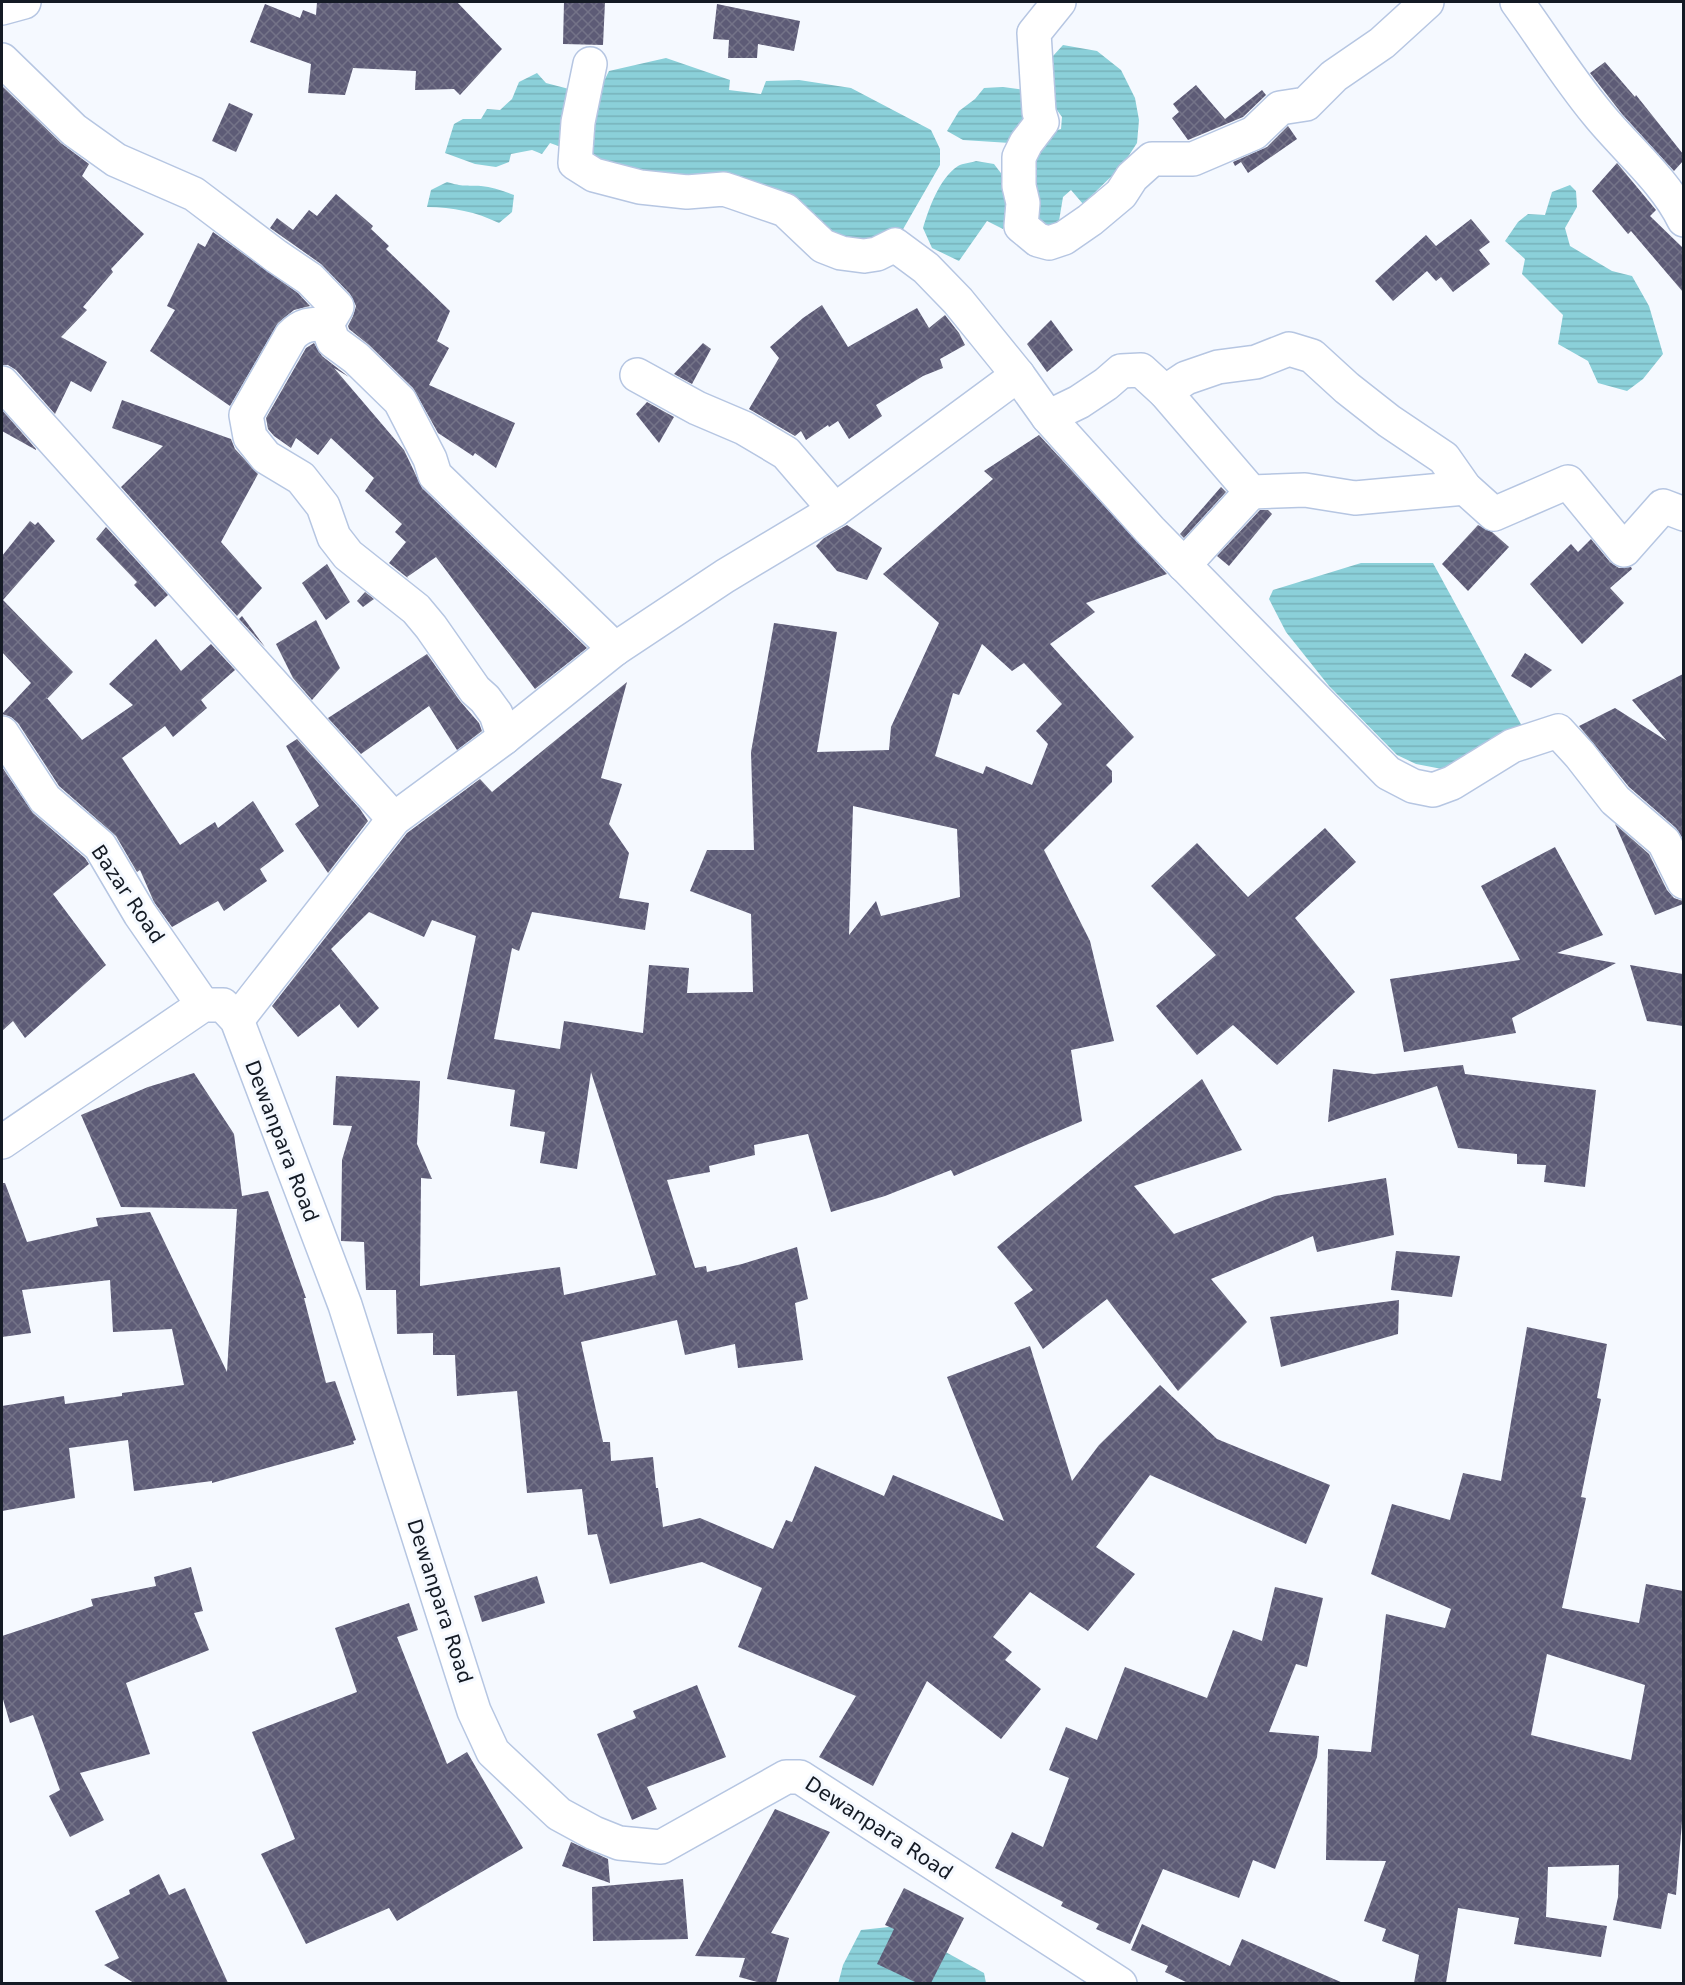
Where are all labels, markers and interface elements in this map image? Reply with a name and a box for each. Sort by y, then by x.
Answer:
street label: Bazar Road [86,840,170,948]
street label: Dewanpara Road [240,1057,324,1225]
street label: Dewanpara Road [402,1516,478,1686]
street label: Dewanpara Road [801,1771,957,1885]

